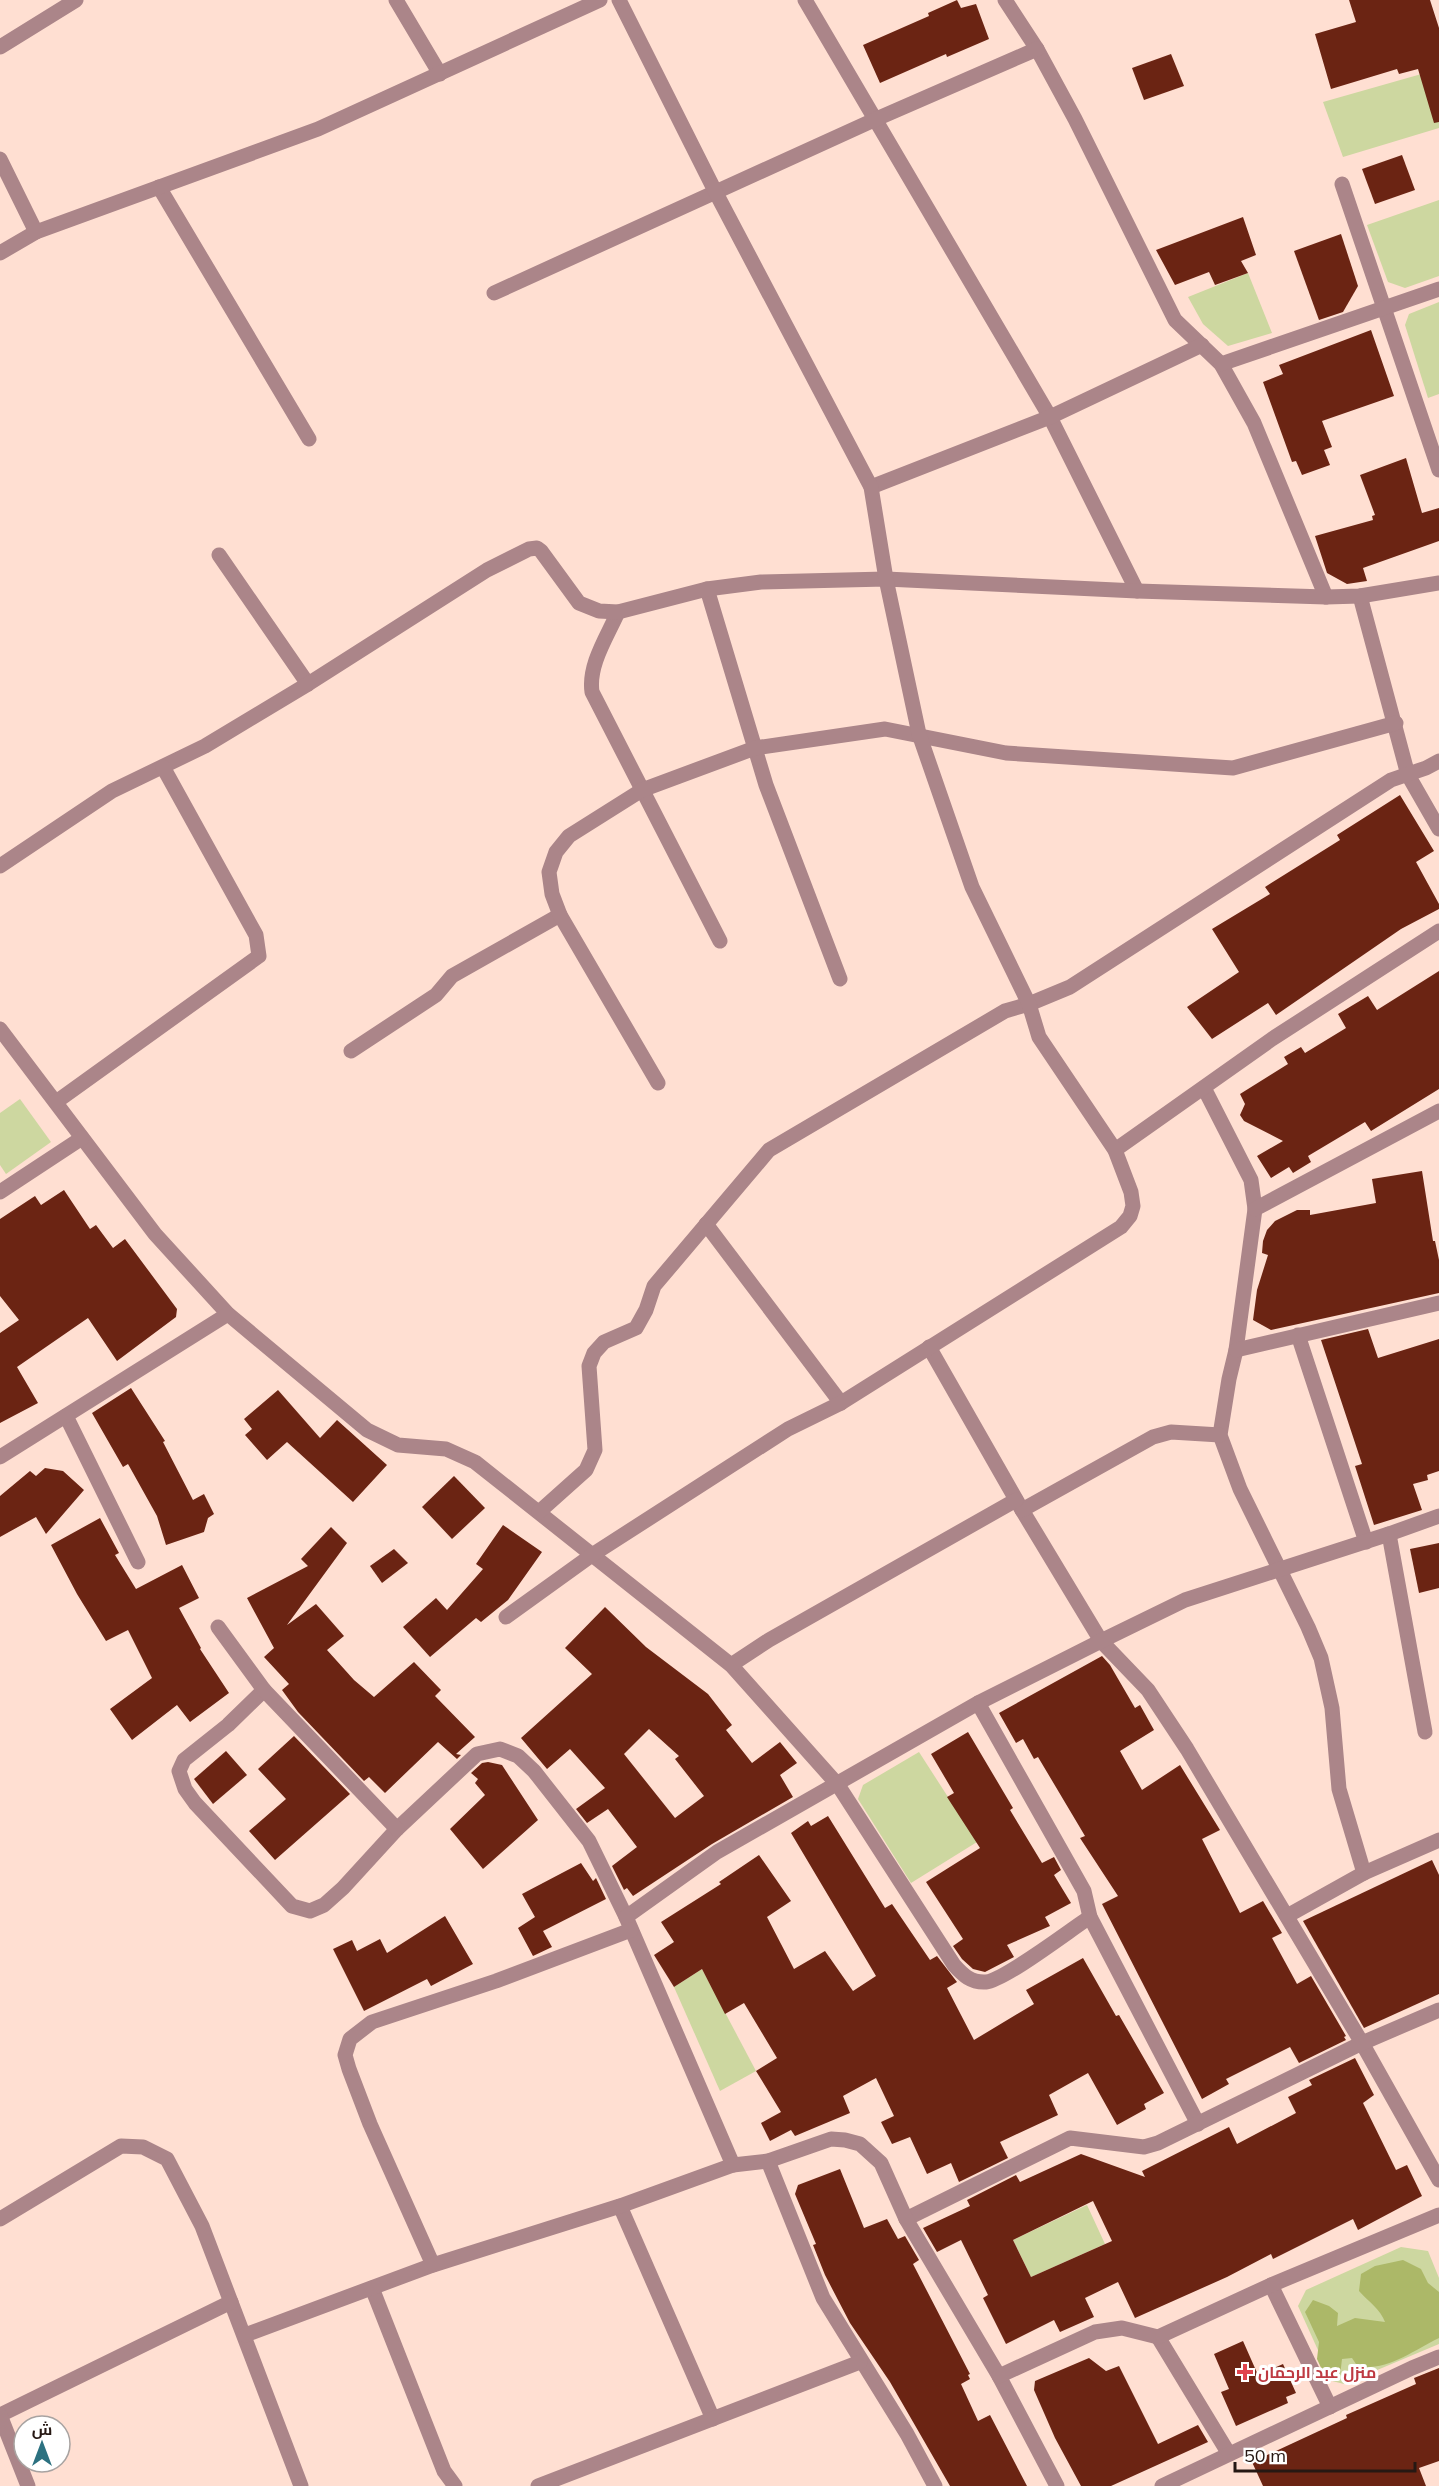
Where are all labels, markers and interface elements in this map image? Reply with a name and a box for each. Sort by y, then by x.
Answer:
place label: منزل عبد الرحمان [1258,2362,1376,2382]
marker: منزل عبد الرحمان [1236,2363,1254,2381]
north arrow [12,2414,72,2474]
text: ش [32,2419,52,2439]
scale bar [1235,2435,1415,2473]
text: 50 m [1244,2444,1286,2467]

